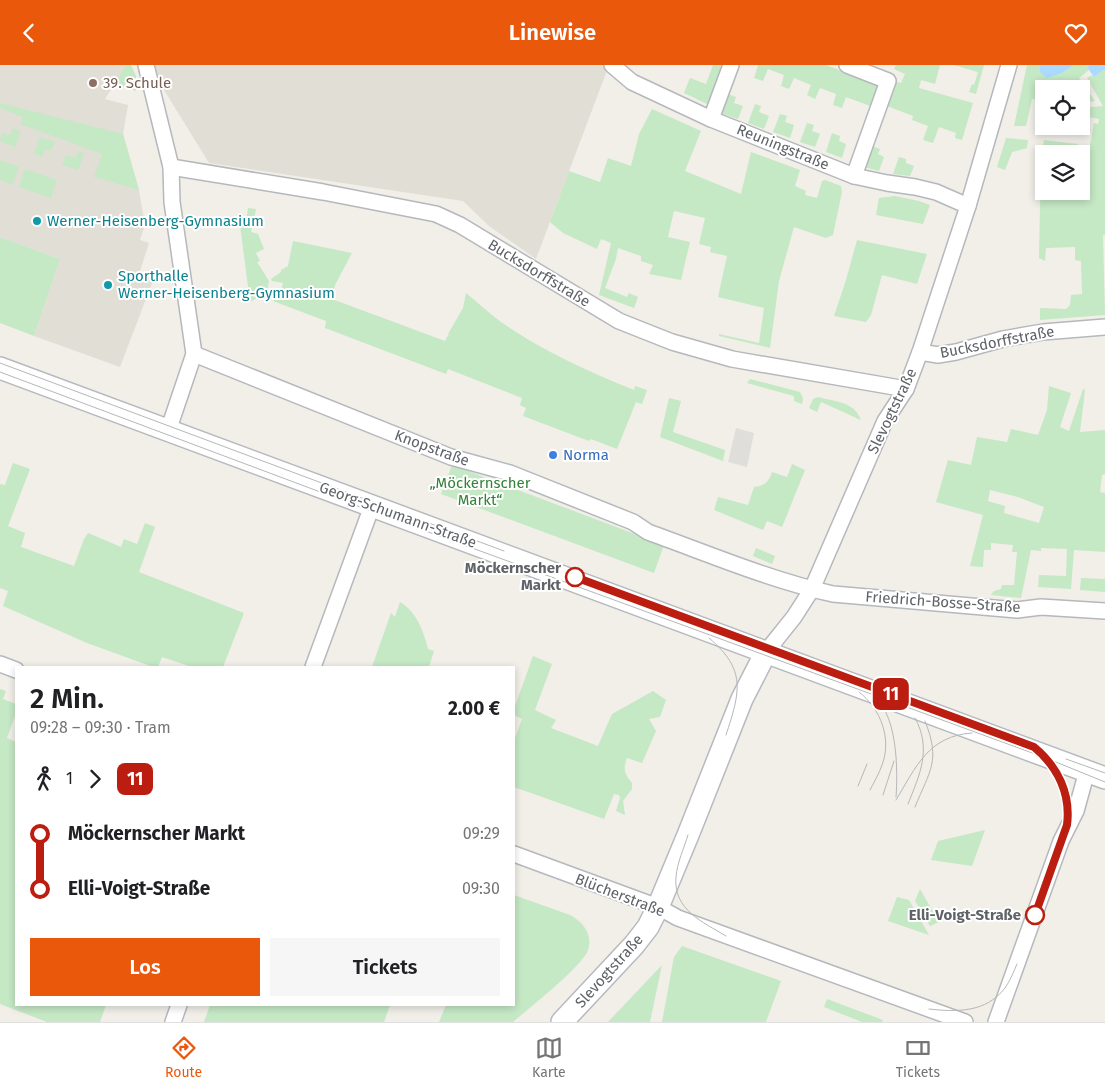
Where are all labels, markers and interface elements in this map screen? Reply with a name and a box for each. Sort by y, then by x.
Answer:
icon: back [15,19,43,47]
text: Linewise [509,19,596,46]
icon: heart [1062,19,1090,47]
place label: 39. Schule [103,74,171,92]
marker: 39. Schule [87,77,99,89]
map controls [1035,80,1090,200]
button: locate [1035,80,1090,135]
street label: Reuningstraße [734,120,832,174]
button: layers [1035,145,1090,200]
place label: Werner-Heisenberg-Gymnasium [47,212,264,230]
marker: Werner-Heisenberg-Gymnasium [31,215,43,227]
street label: Bucksdorffstraße [485,235,593,311]
place label: Sporthalle Werner-Heisenberg-Gymnasium [118,267,335,302]
marker: Sporthalle Werner-Heisenberg-Gymnasium [102,279,114,291]
street label: Bucksdorffstraße [938,322,1056,362]
street label: Slevogtstraße [864,365,920,457]
street label: Knopstraße [392,426,472,470]
place label: Norma [563,446,609,464]
marker: Norma [547,449,559,461]
park label: „Möckernscher Markt“ [430,474,531,509]
street label: Georg-Schumann-Straße [317,478,479,552]
place label: Möckernscher Markt [465,559,562,594]
marker: Möckernscher Markt [565,567,585,587]
street label: Friedrich-Bosse-Straße [865,588,1021,616]
line badge: 11 [868,678,914,710]
text: 2 Min. [30,682,104,715]
text: 11 [883,683,899,705]
text: 2.00 € [448,697,500,720]
text: 09:28 – 09:30 · Tram [30,718,171,737]
icon: walk [30,765,58,793]
icon: forward [81,765,109,793]
text: 11 [127,768,143,790]
text: 1 [66,769,73,788]
text: Möckernscher Markt [68,822,245,845]
text: 09:29 [463,824,500,843]
street label: Blücherstraße [572,870,668,920]
text: Elli-Voigt-Straße [68,877,210,900]
text: 09:30 [462,879,500,898]
marker: Elli-Voigt-Straße [1025,905,1045,925]
place label: Elli-Voigt-Straße [909,906,1021,924]
street label: Slevogtstraße [571,930,647,1012]
button: Los [30,938,260,996]
button: Tickets [270,938,500,996]
tab: Route [165,1034,202,1081]
tab: Karte [532,1034,566,1081]
tab: Tickets [896,1034,940,1081]

